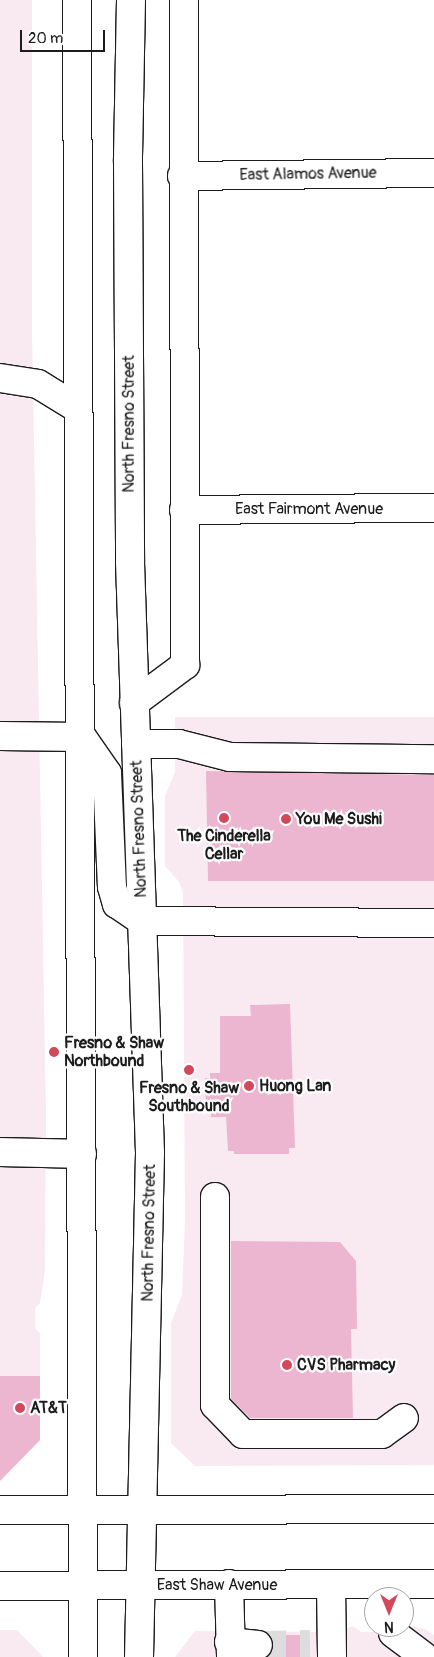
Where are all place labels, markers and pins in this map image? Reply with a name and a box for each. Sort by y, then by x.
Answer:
place label: You Me Sushi [296,809,382,829]
marker: The Cinderella Cellar [218,812,230,824]
marker: You Me Sushi [280,813,292,825]
place label: The Cinderella Cellar [177,826,271,864]
place label: Fresno & Shaw Northbound [64,1033,164,1071]
marker: Fresno & Shaw Northbound [48,1046,60,1058]
marker: Fresno & Shaw Southbound [183,1064,195,1076]
place label: Huong Lan [259,1076,331,1096]
place label: Fresno & Shaw Southbound [139,1078,239,1116]
marker: Huong Lan [243,1080,255,1092]
place label: CVS Pharmacy [297,1355,395,1375]
marker: CVS Pharmacy [281,1359,293,1371]
place label: AT&T [30,1398,67,1418]
marker: AT&T [14,1402,26,1414]

